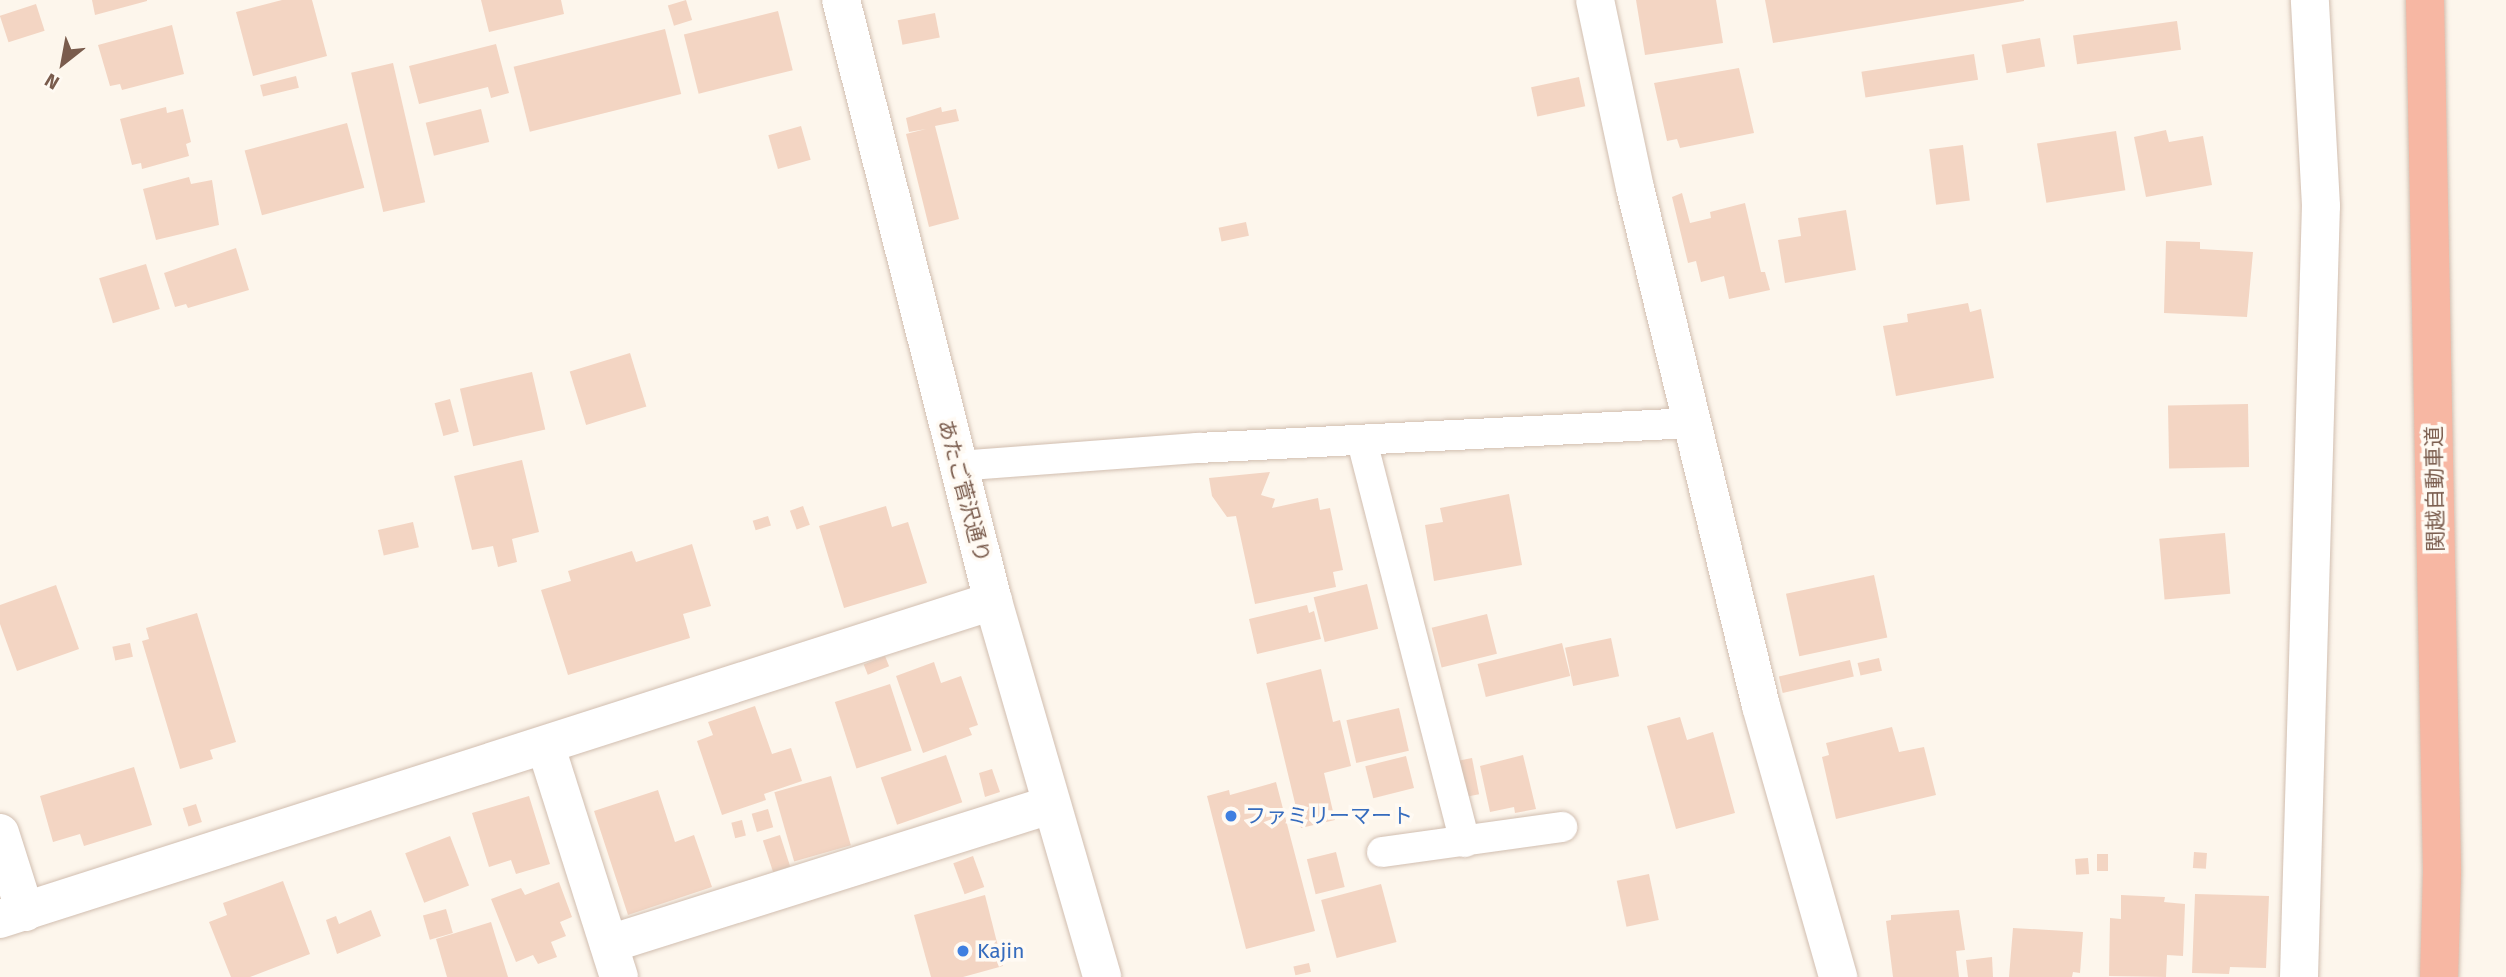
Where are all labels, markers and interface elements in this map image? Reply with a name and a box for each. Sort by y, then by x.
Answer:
north arrow [28,28,98,98]
text: N [41,68,63,95]
street label: あたご菅沢通り [933,417,995,565]
street label: 関越自動車道 [2421,426,2449,552]
place label: ファミリーマート [1245,803,1413,829]
marker: ファミリーマート [1223,808,1239,824]
place label: Kajin [977,938,1025,964]
marker: Kajin [955,943,971,959]

